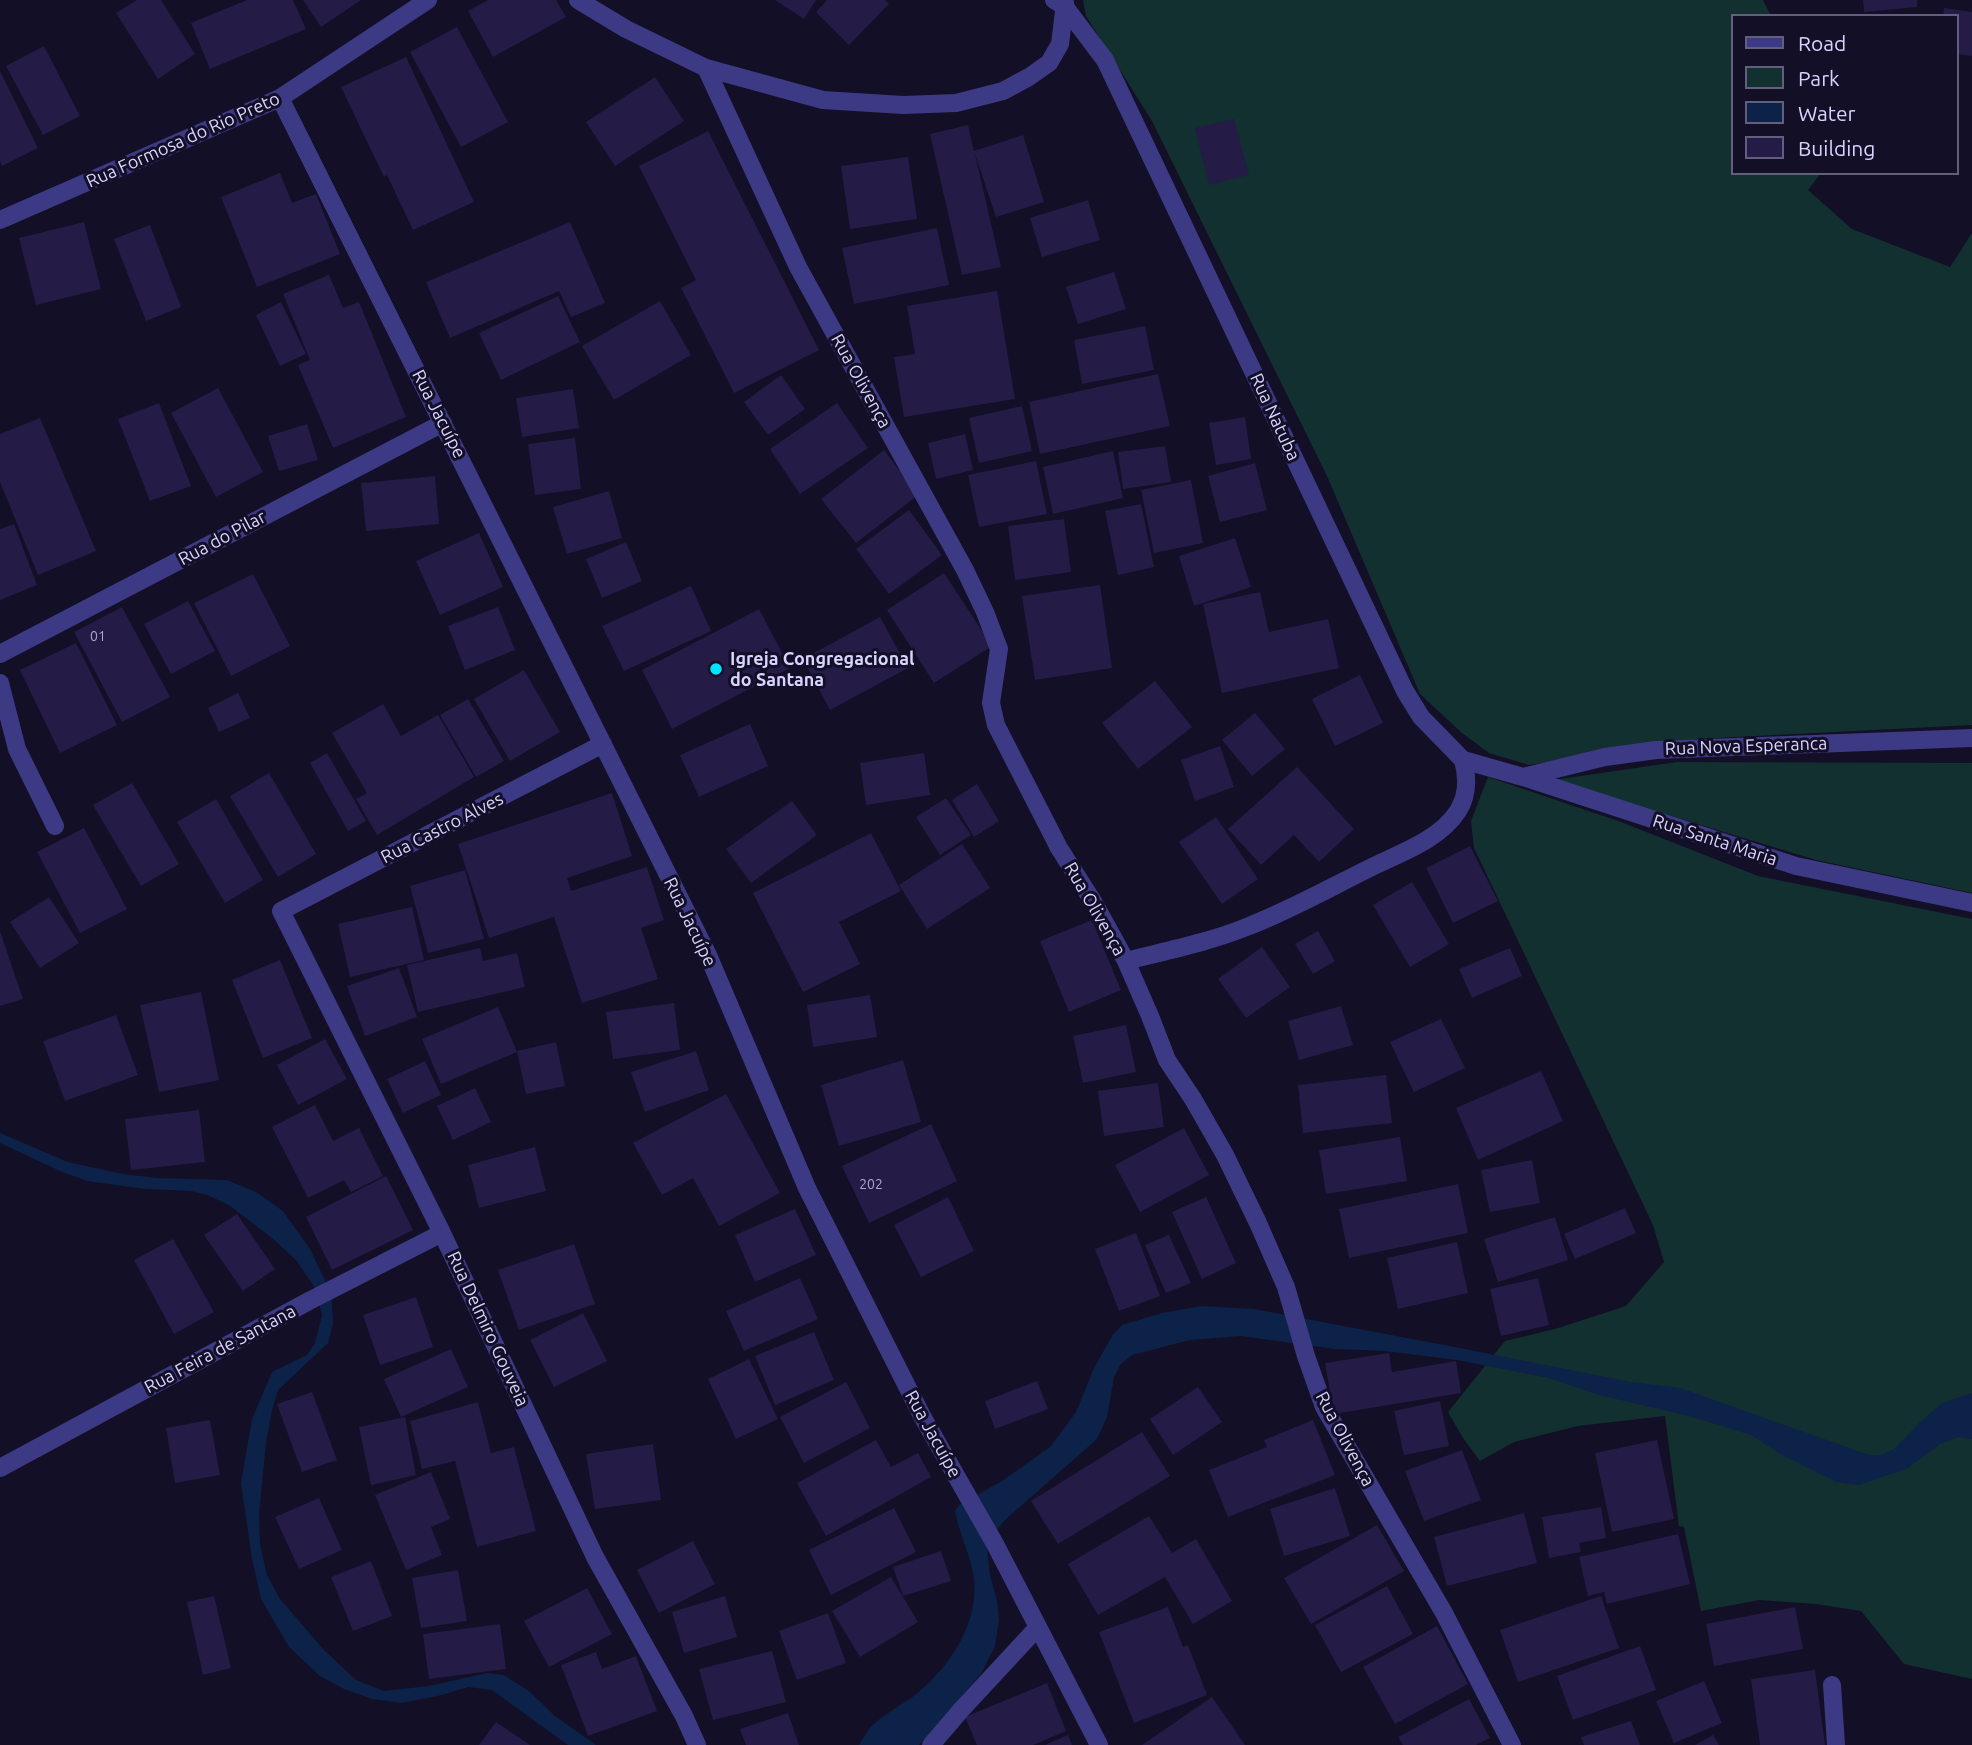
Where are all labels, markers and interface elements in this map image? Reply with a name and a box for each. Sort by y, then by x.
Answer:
legend [1730,14,1958,175]
text: Road [1798,31,1846,55]
text: Park [1798,66,1840,90]
street label: Rua Formosa do Rio Preto [83,88,283,192]
text: Water [1798,101,1856,125]
text: Building [1798,136,1875,160]
street label: Rua Olivença [826,330,896,432]
street label: Rua Jacuípe [407,366,471,462]
street label: Rua Natuba [1245,370,1305,464]
street label: Rua do Pilar [175,506,269,570]
house number: 01 [90,628,106,644]
place label: Igreja Congregacional do Santana [730,648,914,690]
marker: Igreja Congregacional do Santana [708,661,724,677]
street label: Rua Nova Esperanca [1664,732,1828,760]
street label: Rua Castro Alves [377,788,507,868]
street label: Rua Santa Maria [1650,810,1780,870]
street label: Rua Olivença [1060,858,1130,960]
street label: Rua Jacuípe [659,874,721,970]
house number: 202 [859,1176,883,1192]
street label: Rua Delmiro Gouveia [443,1248,533,1410]
street label: Rua Feira de Santana [141,1300,299,1398]
street label: Rua Jacuípe [900,1387,966,1481]
street label: Rua Olivença [1311,1388,1379,1490]

